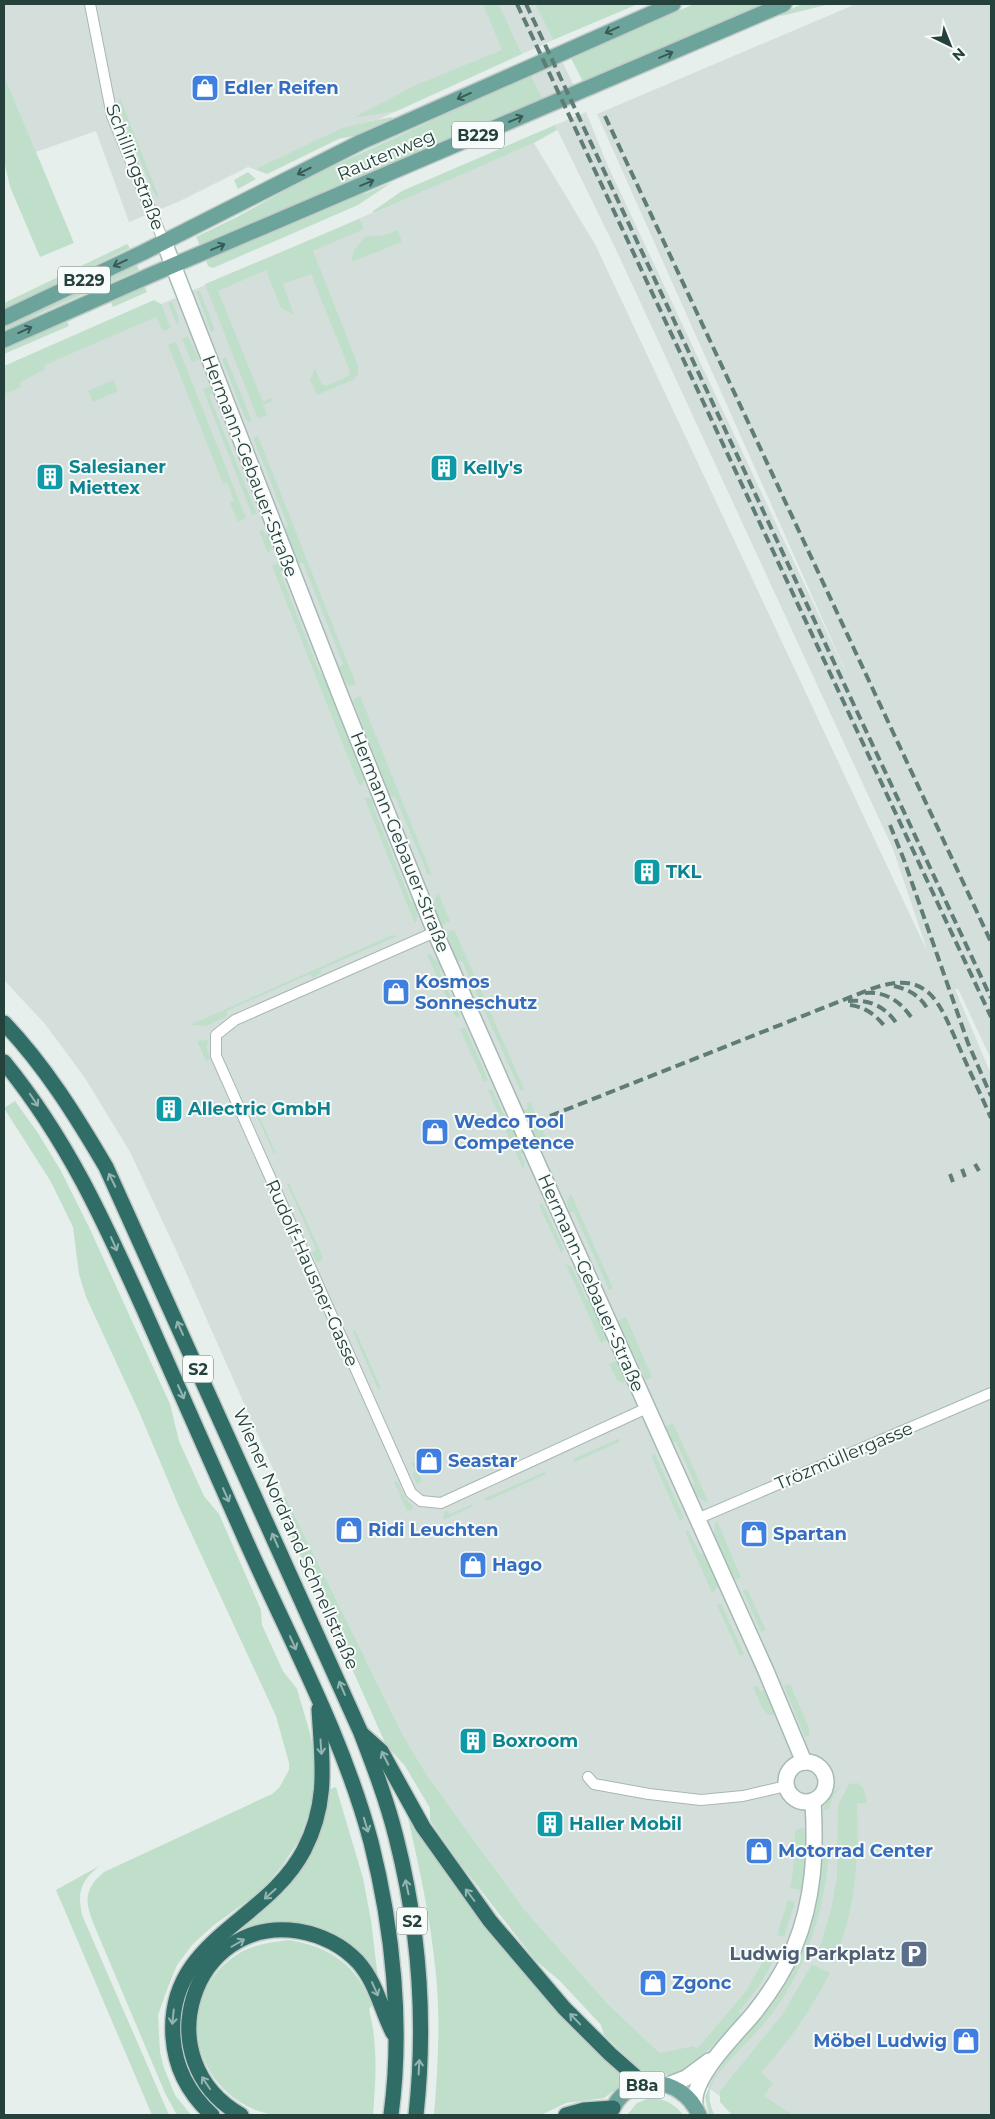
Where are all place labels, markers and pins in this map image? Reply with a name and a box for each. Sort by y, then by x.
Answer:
shop icon: Edler Reifen [190,73,220,103]
place label: Edler Reifen [224,77,339,99]
building icon: Kelly's [429,453,459,483]
place label: Salesianer Miettex [69,456,166,499]
place label: Kelly's [463,457,523,479]
building icon: Salesianer Miettex [35,462,65,492]
building icon: TKL [632,857,662,887]
place label: TKL [666,861,701,883]
place label: Kosmos Sonneschutz [415,971,537,1014]
shop icon: Kosmos Sonneschutz [381,977,411,1007]
building icon: Allectric GmbH [154,1094,184,1124]
place label: Allectric GmbH [187,1098,331,1120]
place label: Wedco Tool Competence [454,1111,574,1154]
shop icon: Wedco Tool Competence [420,1117,450,1147]
shop icon: Seastar [414,1446,444,1476]
place label: Seastar [448,1450,518,1472]
shop icon: Ridi Leuchten [334,1515,364,1545]
place label: Ridi Leuchten [368,1519,498,1541]
shop icon: Spartan [739,1519,769,1549]
place label: Spartan [773,1523,847,1545]
shop icon: Hago [458,1550,488,1580]
place label: Hago [492,1554,542,1576]
building icon: Boxroom [458,1726,488,1756]
place label: Boxroom [492,1730,578,1752]
building icon: Haller Mobil [535,1809,565,1839]
place label: Haller Mobil [569,1813,682,1835]
shop icon: Motorrad Center [744,1836,774,1866]
place label: Motorrad Center [778,1840,933,1862]
parking icon: Ludwig Parkplatz [899,1939,929,1969]
place label: Ludwig Parkplatz [729,1943,895,1965]
shop icon: Zgonc [638,1968,668,1998]
place label: Zgonc [672,1972,732,1994]
shop icon: Möbel Ludwig [951,2026,981,2056]
place label: Möbel Ludwig [813,2030,947,2052]

